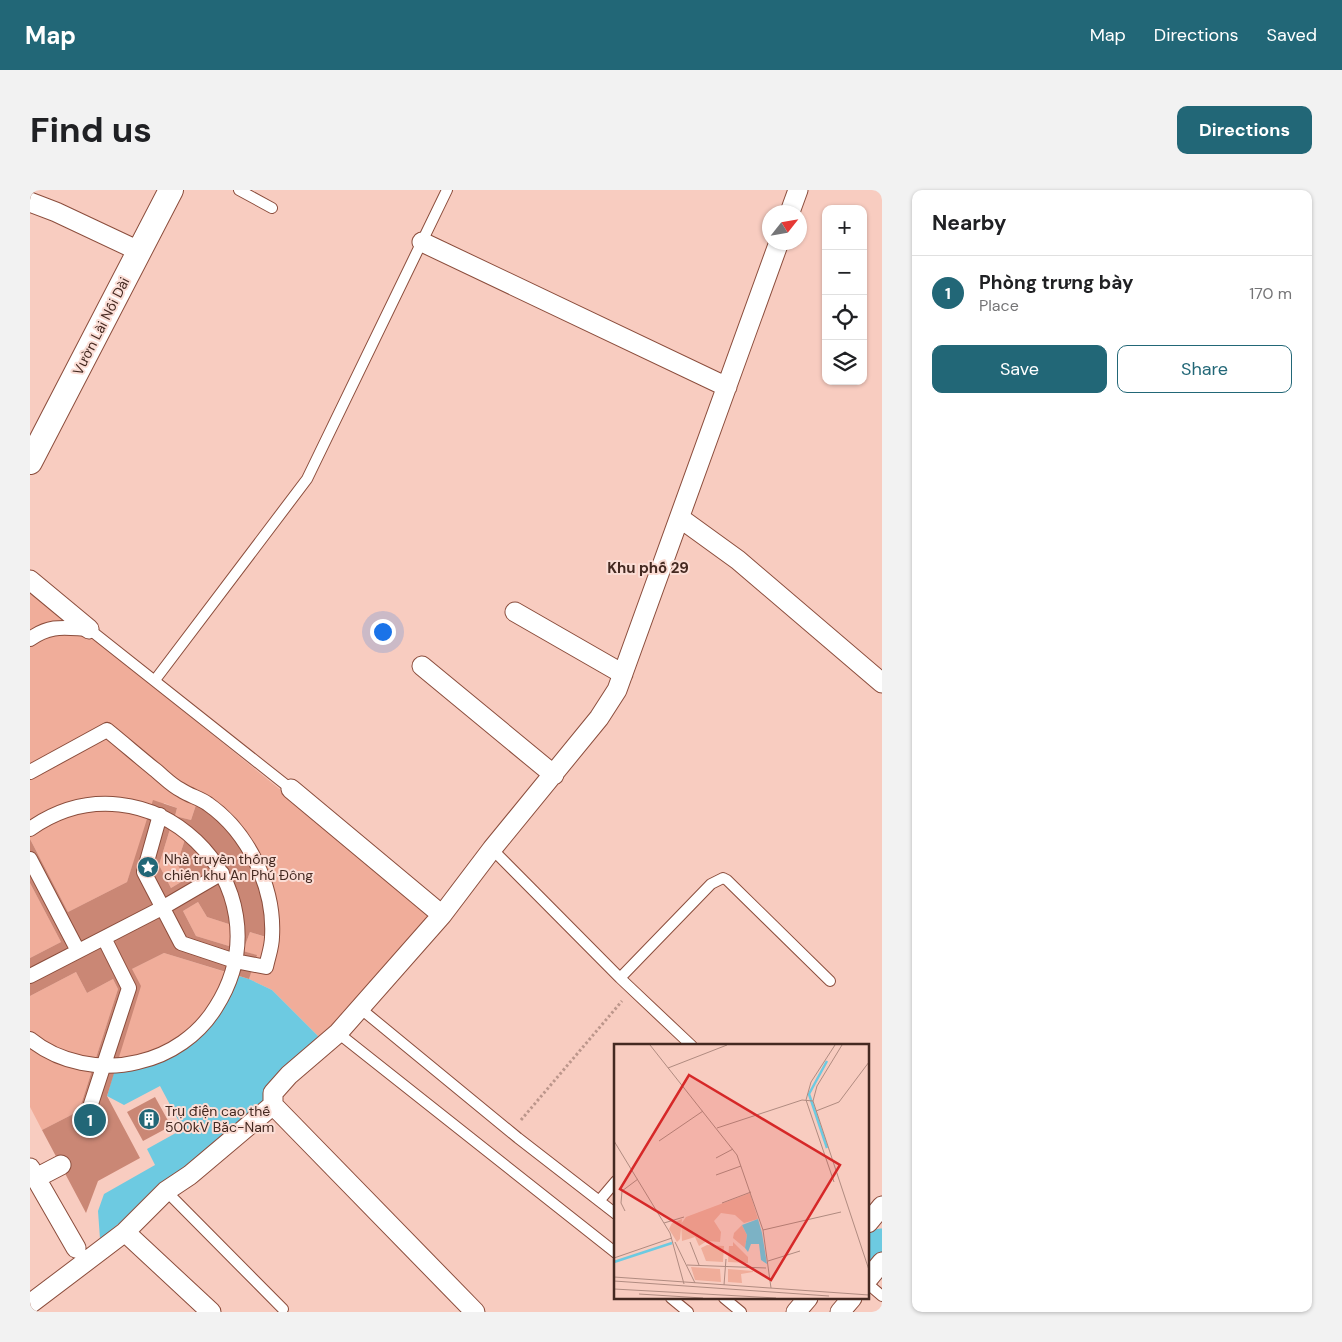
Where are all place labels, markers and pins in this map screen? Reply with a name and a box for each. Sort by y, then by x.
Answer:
place label: Nhà truyền thống chiến khu An Phú Đông [164,850,313,884]
place icon: Nhà truyền thống chiến khu An Phú Đông [136,855,160,879]
pin: 1 [74,1101,106,1139]
place label: Trụ điện cao thế 500kV Bắc-Nam [165,1102,274,1136]
building icon: Trụ điện cao thế 500kV Bắc-Nam [137,1107,161,1131]

